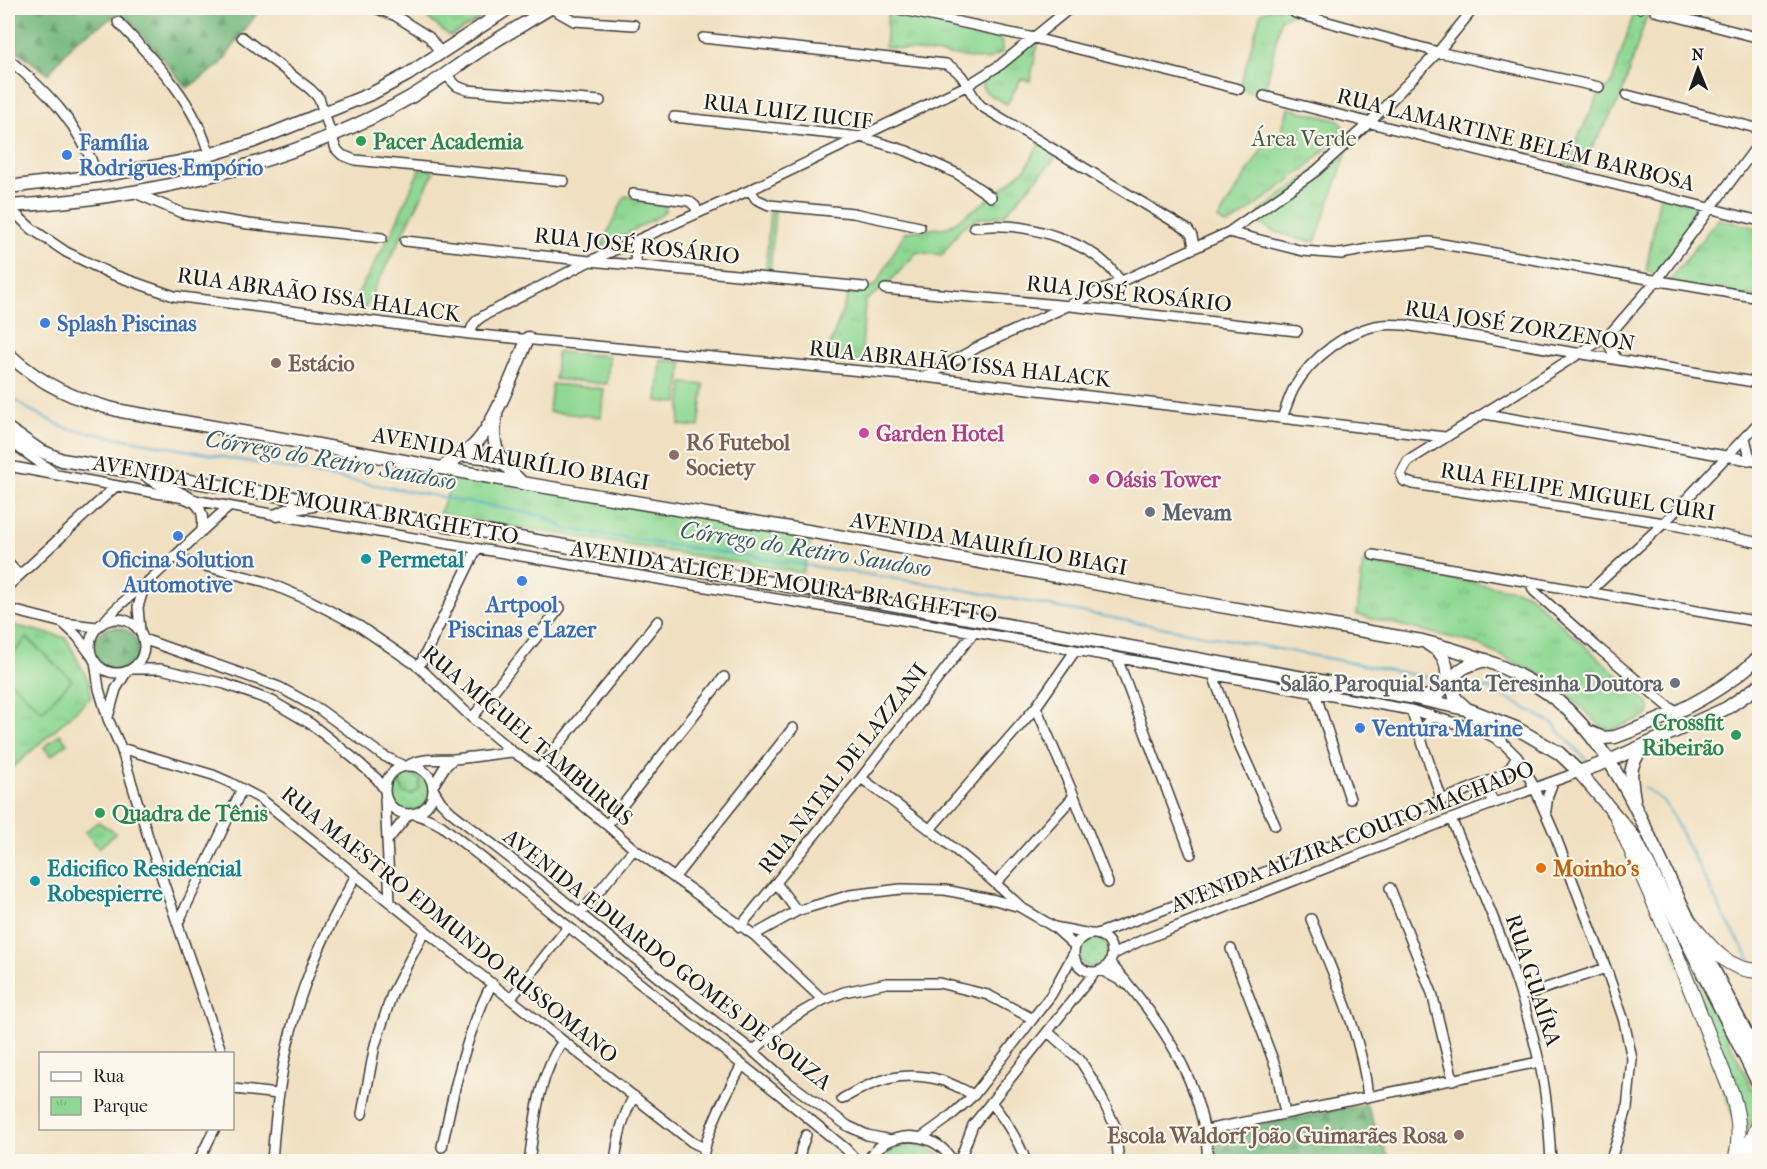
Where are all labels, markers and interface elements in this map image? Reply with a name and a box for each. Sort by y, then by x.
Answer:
north arrow [1668,39,1728,99]
text: N [1692,45,1705,64]
street label: RUA LAMARTINE BELÉM BARBOSA [1334,82,1698,197]
street label: RUA LUIZ IUCIF [702,89,874,135]
park label: Área Verde [1250,125,1357,152]
place label: Pacer Academia [373,129,524,155]
place label: Família Rodrigues Empório [78,130,263,181]
marker: Pacer Academia [354,134,368,148]
marker: Família Rodrigues Empório [60,148,74,162]
street label: RUA JOSÉ ROSÁRIO [533,221,741,270]
street label: RUA ABRAÃO ISSA HALACK [175,261,463,328]
street label: RUA JOSÉ ROSÁRIO [1025,269,1233,318]
street label: RUA JOSÉ ZORZENON [1403,294,1637,357]
place label: Splash Piscinas [57,311,197,337]
marker: Splash Piscinas [38,316,52,330]
street label: RUA ABRAHÃO ISSA HALACK [808,334,1113,393]
place label: Estácio [288,351,355,377]
marker: Estácio [269,356,283,370]
street label: AVENIDA MAURÍLIO BIAGI [369,421,652,496]
place label: Garden Hotel [876,421,1005,447]
water label: Córrego do Retiro Saudoso [203,424,459,496]
marker: Garden Hotel [857,426,871,440]
place label: R6 Futebol Society [686,430,791,481]
marker: R6 Futebol Society [667,448,681,462]
street label: AVENIDA ALICE DE MOURA BRAGHETTO [90,450,521,550]
street label: RUA FELIPE MIGUEL CURI [1438,457,1718,527]
place label: Oásis Tower [1106,467,1221,493]
marker: Oásis Tower [1087,472,1101,486]
place label: Mevam [1161,500,1233,526]
marker: Mevam [1143,505,1157,519]
street label: AVENIDA MAURÍLIO BIAGI [847,506,1130,581]
water label: Córrego do Retiro Saudoso [678,515,934,583]
marker: Oficina Solution Automotive [171,529,185,543]
street label: AVENIDA ALICE DE MOURA BRAGHETTO [568,535,999,629]
place label: Oficina Solution Automotive [102,547,254,598]
place label: Permetal [378,547,465,573]
marker: Permetal [359,552,373,566]
marker: Artpool Piscinas e Lazer [515,574,529,588]
place label: Artpool Piscinas e Lazer [448,592,597,643]
street label: RUA MIGUEL TAMBURUS [417,640,638,832]
street label: RUA NATAL DE LAZZANI [753,658,933,879]
place label: Salão Paroquial Santa Teresinha Doutora [1280,671,1664,697]
marker: Salão Paroquial Santa Teresinha Doutora [1668,676,1682,690]
place label: Crossfit Ribeirão [1642,710,1725,761]
place label: Ventura Marine [1371,716,1523,742]
marker: Ventura Marine [1353,721,1367,735]
marker: Crossfit Ribeirão [1729,728,1743,742]
street label: AVENIDA ALZIRA COUTO MACHADO [1166,755,1538,919]
street label: RUA MAESTRO EDMUNDO RUSSOMANO [276,781,623,1069]
place label: Quadra de Tênis [112,801,268,827]
marker: Quadra de Tênis [93,806,107,820]
street label: AVENIDA EDUARDO GOMES DE SOUZA [497,823,837,1096]
place label: Edicifico Residencial Robespierre [47,856,243,907]
place label: Moinho's [1552,856,1639,882]
marker: Moinho's [1534,861,1548,875]
marker: Edicifico Residencial Robespierre [28,874,42,888]
street label: RUA GUAÍRA [1500,911,1568,1050]
legend [39,1052,234,1130]
text: Rua [93,1066,125,1087]
text: Parque [93,1096,148,1117]
place label: Escola Waldorf João Guimarães Rosa [1107,1123,1448,1149]
marker: Escola Waldorf João Guimarães Rosa [1452,1128,1466,1142]

